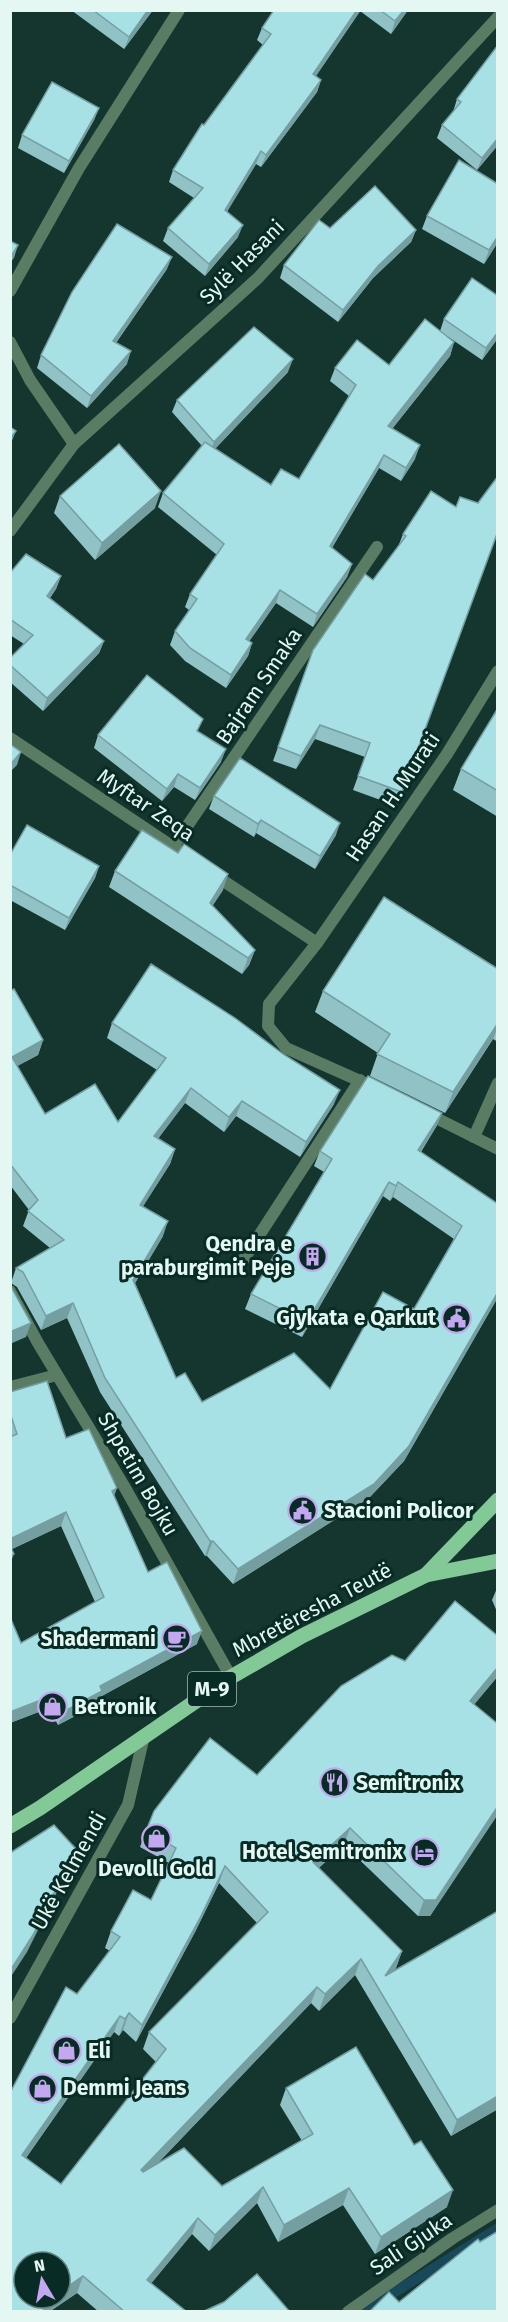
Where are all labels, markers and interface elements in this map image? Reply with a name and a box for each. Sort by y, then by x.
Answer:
street label: Sylë Hasani [194,214,290,310]
street label: Bajram Smaka [210,623,308,749]
street label: Hasan H. Murati [340,727,446,867]
street label: Myftar Zeqa [92,763,200,847]
place label: Qendra e paraburgimit Peje [121,1231,292,1281]
building icon: Qendra e paraburgimit Peje [297,1240,329,1272]
public building icon: Gjykata e Qarkut [441,1302,473,1334]
place label: Gjykata e Qarkut [276,1305,437,1331]
street label: Shpetim Bojku [92,1408,184,1540]
public building icon: Stacioni Policor [287,1495,319,1527]
place label: Stacioni Policor [324,1498,474,1524]
street label: Mbretëresha Teutë [228,1557,396,1663]
cafe icon: Shadermani [161,1623,193,1655]
place label: Shadermani [40,1626,156,1652]
road number: M-9 [188,1672,236,1706]
shop icon: Betronik [37,1691,69,1723]
place label: Betronik [74,1694,157,1720]
restaurant icon: Semitronix [319,1767,351,1799]
place label: Semitronix [356,1770,460,1796]
street label: Ukë Kelmendi [26,1807,112,1935]
shop icon: Devolli Gold [140,1822,172,1854]
hotel icon: Hotel Semitronix [408,1836,440,1868]
place label: Hotel Semitronix [242,1839,403,1865]
place label: Devolli Gold [98,1856,214,1882]
shop icon: Eli [51,2035,83,2067]
place label: Eli [88,2038,111,2064]
shop icon: Demmi Jeans [26,2072,58,2104]
place label: Demmi Jeans [63,2075,186,2101]
street label: Sali Gjuka [365,2207,457,2281]
north arrow [12,2250,72,2310]
text: N [33,2255,46,2276]

